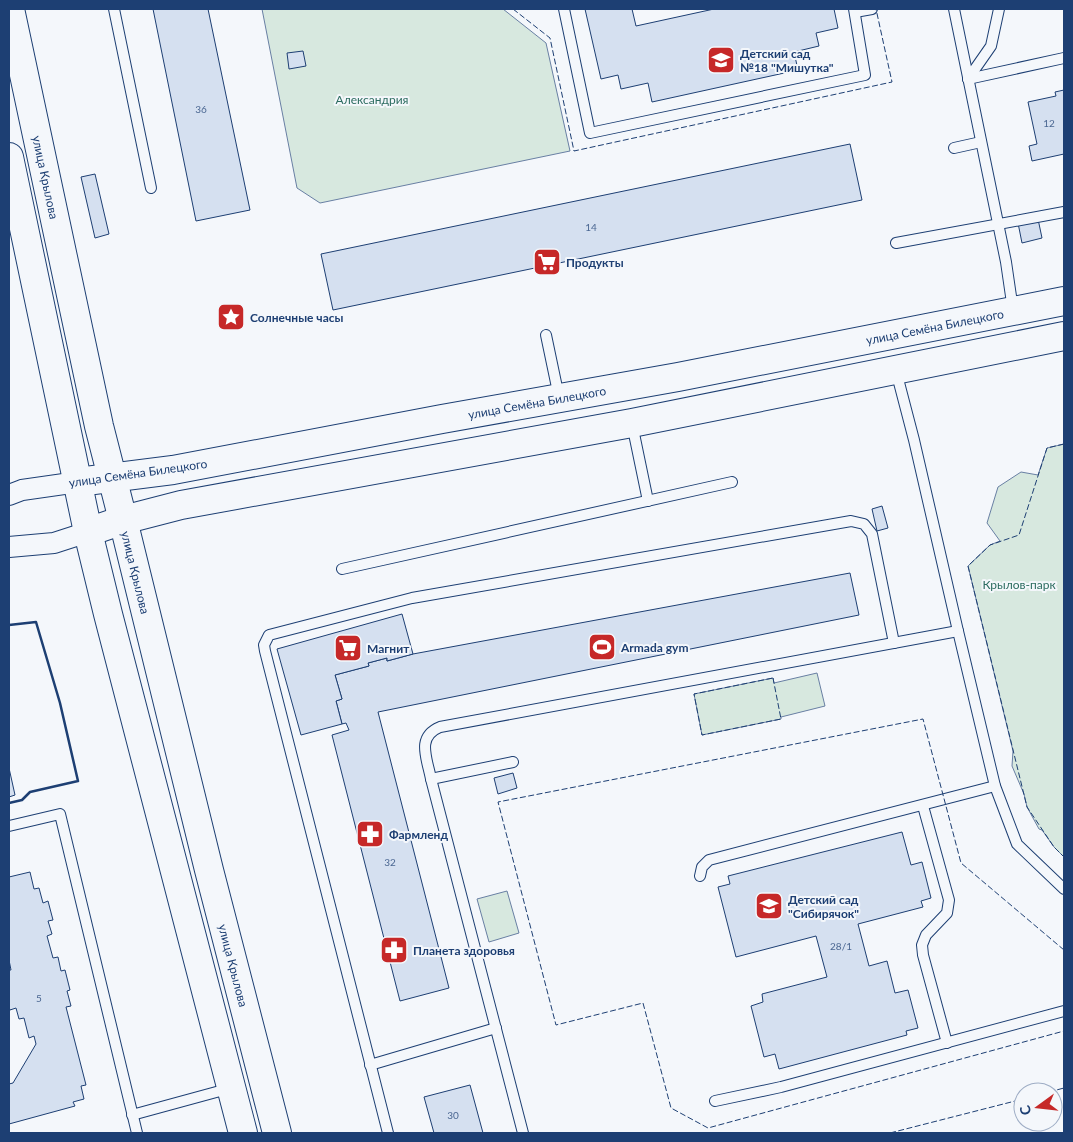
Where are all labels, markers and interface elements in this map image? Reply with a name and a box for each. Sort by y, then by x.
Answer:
school or university icon: Детский сад №18 "Мишутка" [706,45,736,75]
place label: Детский сад №18 "Мишутка" [740,46,834,75]
park label: Александрия [336,92,409,107]
house number: 36 [195,103,207,115]
house number: 12 [1043,117,1055,129]
street label: улица Крылова [30,134,62,220]
house number: 14 [585,221,597,233]
supermarket icon: Продукты [532,247,562,277]
place label: Продукты [566,255,624,270]
place icon: Солнечные часы [216,302,246,332]
street label: улица Семёна Билецкого [865,306,1005,347]
place label: Солнечные часы [250,310,344,325]
street label: улица Семёна Билецкого [467,382,607,422]
street label: улица Семёна Билецкого [68,456,208,490]
street label: улица Крылова [118,529,153,616]
park label: Крылов-парк [982,577,1056,592]
sports icon: Armada gym [587,632,617,662]
supermarket icon: Магнит [333,633,363,663]
place label: Armada gym [620,640,688,655]
place label: Магнит [367,641,410,656]
pharmacy icon: Фармленд [355,819,385,849]
place label: Фармленд [389,827,448,842]
house number: 32 [384,856,396,868]
school or university icon: Детский сад "Сибирячок" [754,891,784,921]
place label: Детский сад "Сибирячок" [788,892,859,921]
street label: улица Крылова [216,922,252,1009]
pharmacy icon: Планета здоровья [379,935,409,965]
house number: 28/1 [830,940,852,952]
place label: Планета здоровья [413,943,515,958]
house number: 5 [36,992,42,1004]
north arrow [1013,1082,1063,1132]
text: С [1015,1103,1034,1117]
house number: 30 [447,1109,459,1121]

